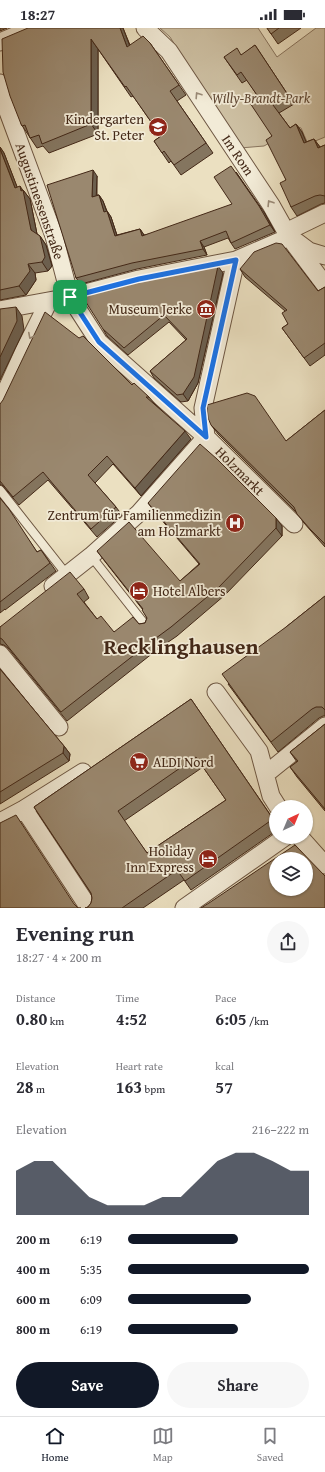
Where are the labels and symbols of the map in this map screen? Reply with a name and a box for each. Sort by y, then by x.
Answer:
park label: Willy-Brandt-Park [212,88,311,108]
one-way arrow [195,92,203,99]
place label: Kindergarten St. Peter [65,109,144,145]
school or university icon: Kindergarten St. Peter [147,116,169,138]
street label: Im Rom [217,131,259,180]
street label: Augustinessenstraße [11,140,70,263]
one-way arrow [267,200,275,207]
pin [53,280,87,314]
museum icon: Museum Jerke [195,298,217,320]
place label: Museum Jerke [109,299,192,319]
one-way arrow [28,332,36,340]
street label: Holzmarkt [211,442,269,500]
place label: Zentrum für Familienmedizin am Holzmarkt [48,505,221,541]
hospital icon: Zentrum für Familienmedizin am Holzmarkt [224,512,246,534]
hotel icon: Hotel Albers [128,580,150,602]
place label: Hotel Albers [153,581,226,601]
district label: Recklinghausen [103,630,259,662]
supermarket icon: ALDI Nord [128,751,150,773]
place label: ALDI Nord [153,752,214,772]
north arrow [269,800,313,844]
place label: Holiday Inn Express [126,841,194,877]
hotel icon: Holiday Inn Express [197,848,219,870]

